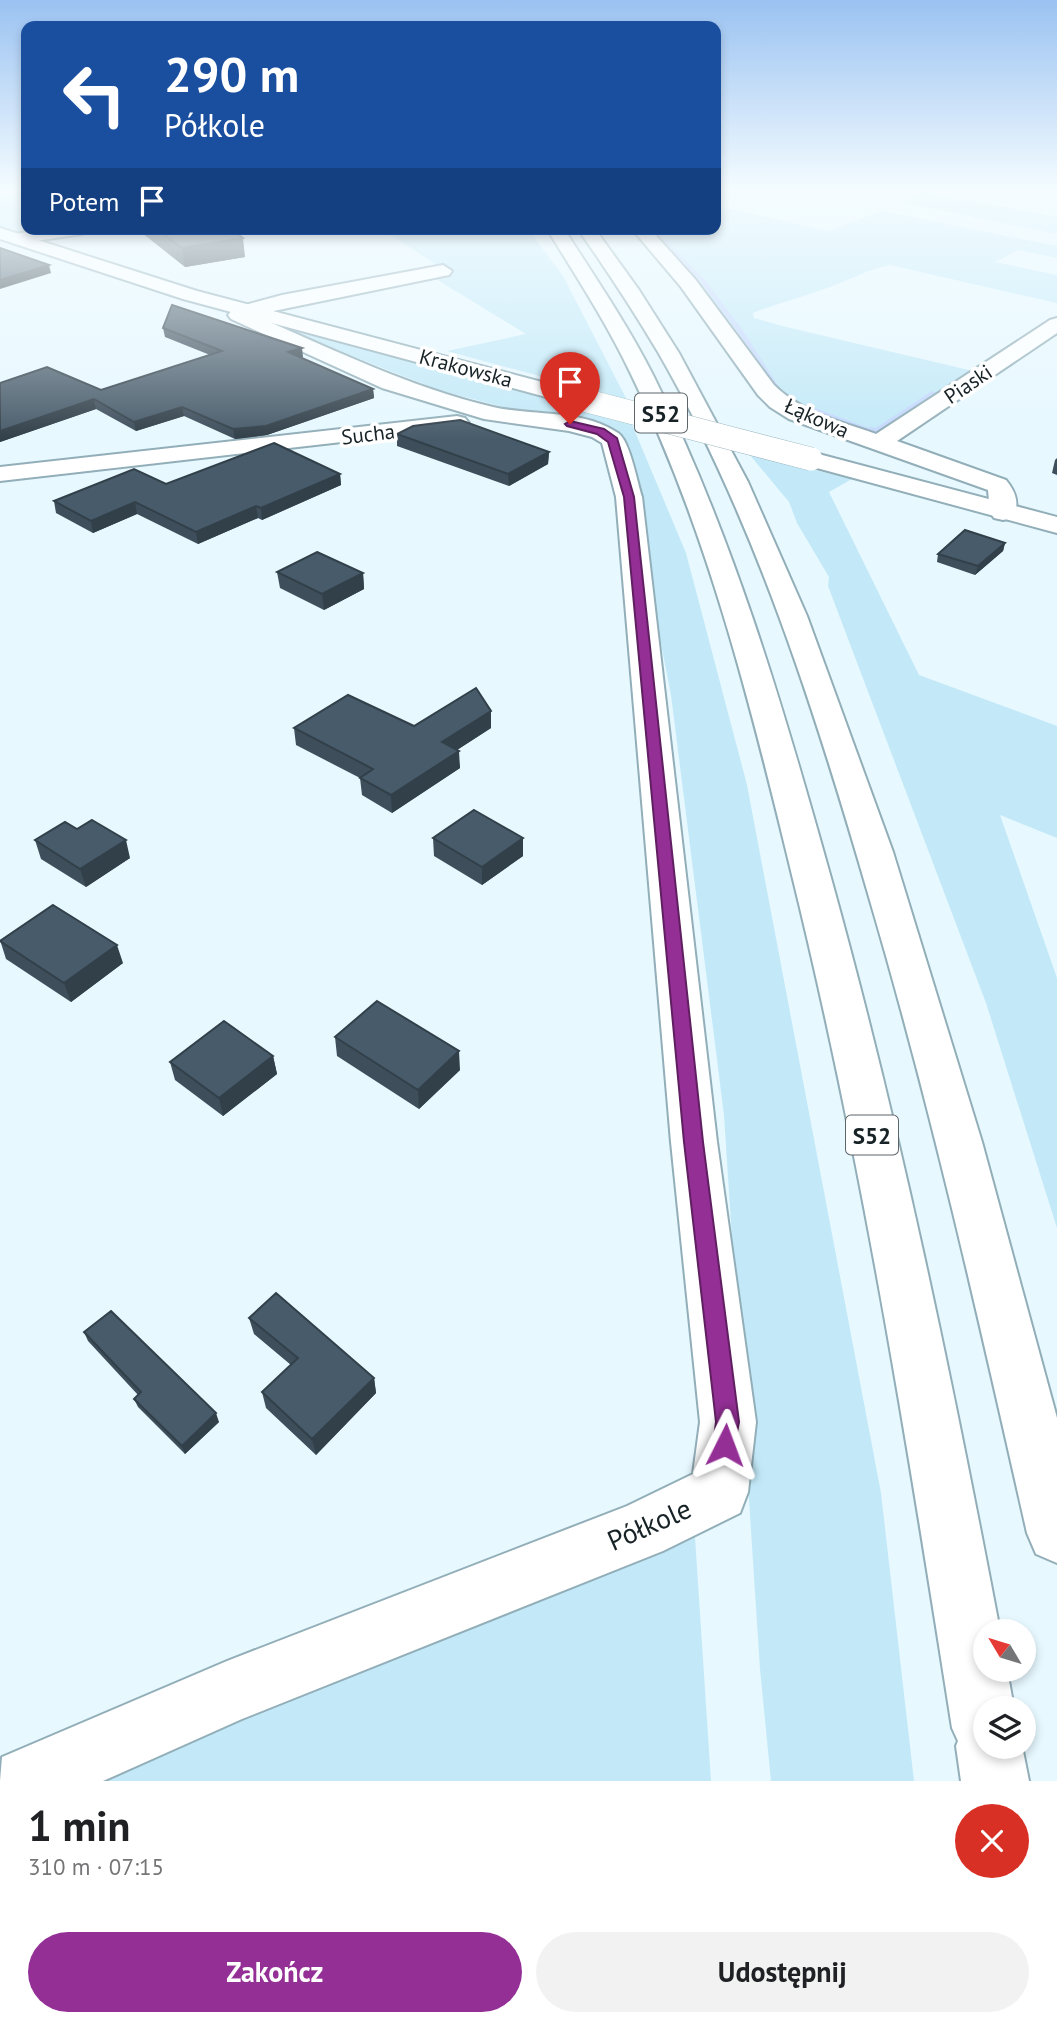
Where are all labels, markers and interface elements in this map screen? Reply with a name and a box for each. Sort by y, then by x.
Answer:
text: 290 m [164,42,299,106]
icon: left [49,49,140,140]
text: Półkole [164,104,265,146]
icon: arrive [133,182,171,220]
text: Potem [49,185,119,218]
street label: Krakowska [416,343,516,393]
pin [540,352,600,424]
street label: Piaski [939,358,997,410]
icon: arrive [551,363,589,401]
street label: Łąkowa [781,392,853,444]
road number: S52 [635,394,687,432]
street label: Sucha [340,417,396,451]
road number: S52 [846,1116,898,1154]
position arrow [688,1408,762,1482]
street label: Półkole [601,1489,697,1559]
north arrow [973,1619,1036,1682]
map controls [973,1619,1036,1759]
button: layers [973,1696,1036,1759]
text: 1 min [28,1798,130,1853]
button: close [955,1804,1029,1878]
text: 310 m · 07:15 [28,1852,164,1881]
button: Zakończ [28,1932,522,2012]
button: Udostępnij [536,1932,1029,2012]

